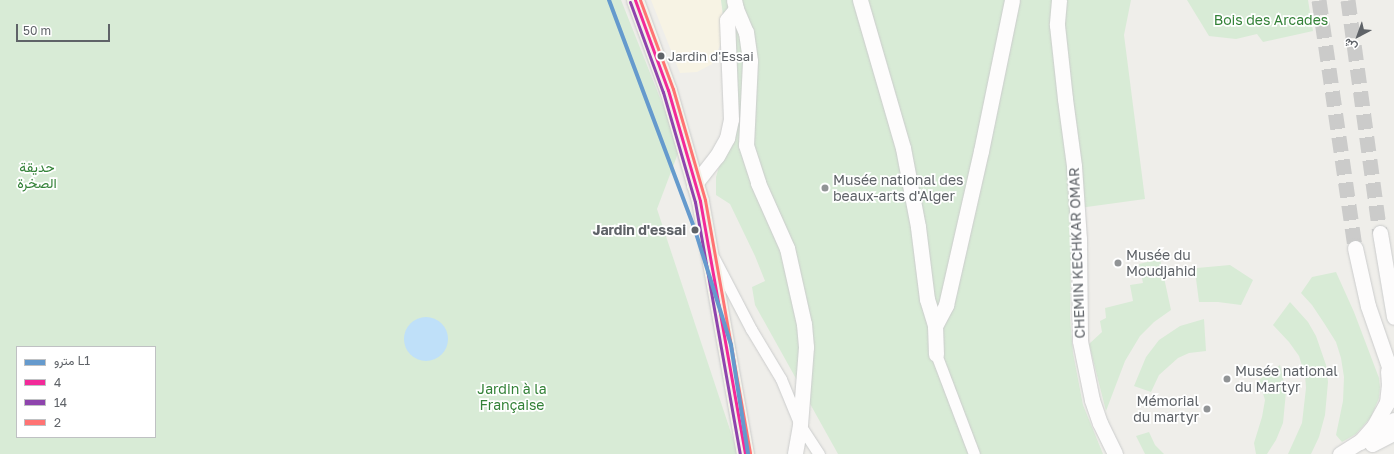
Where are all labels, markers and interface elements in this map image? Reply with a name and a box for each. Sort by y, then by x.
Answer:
park label: Bois des Arcades [1214,12,1328,28]
scale bar [18,16,112,42]
north arrow [1338,16,1378,56]
text: 50 m [23,23,51,38]
text: ش [1341,36,1359,55]
place label: Jardin d'Essai [668,48,754,64]
marker: Jardin d'Essai [656,51,666,61]
park label: حديقة الصخرة [17,159,57,192]
street label: CHEMIN KECHKAR OMAR [1066,167,1088,339]
place label: Musée national des beaux-arts d'Alger [833,172,963,204]
marker: Musée national des beaux-arts d'Alger [820,183,830,193]
place label: Jardin d'essai [592,222,686,238]
marker: Jardin d'essai [689,224,701,236]
place label: Musée du Moudjahid [1126,247,1196,280]
marker: Musée du Moudjahid [1113,258,1123,268]
legend [16,346,156,438]
text: مترو L1 [54,353,90,368]
place label: Musée national du Martyr [1235,363,1338,396]
marker: Musée national du Martyr [1222,374,1232,384]
text: 4 [54,375,61,390]
park label: Jardin à la Française [477,381,547,414]
place label: Mémorial du martyr [1133,393,1199,426]
text: 14 [54,395,67,410]
marker: Mémorial du martyr [1202,404,1212,414]
text: 2 [54,415,61,430]

